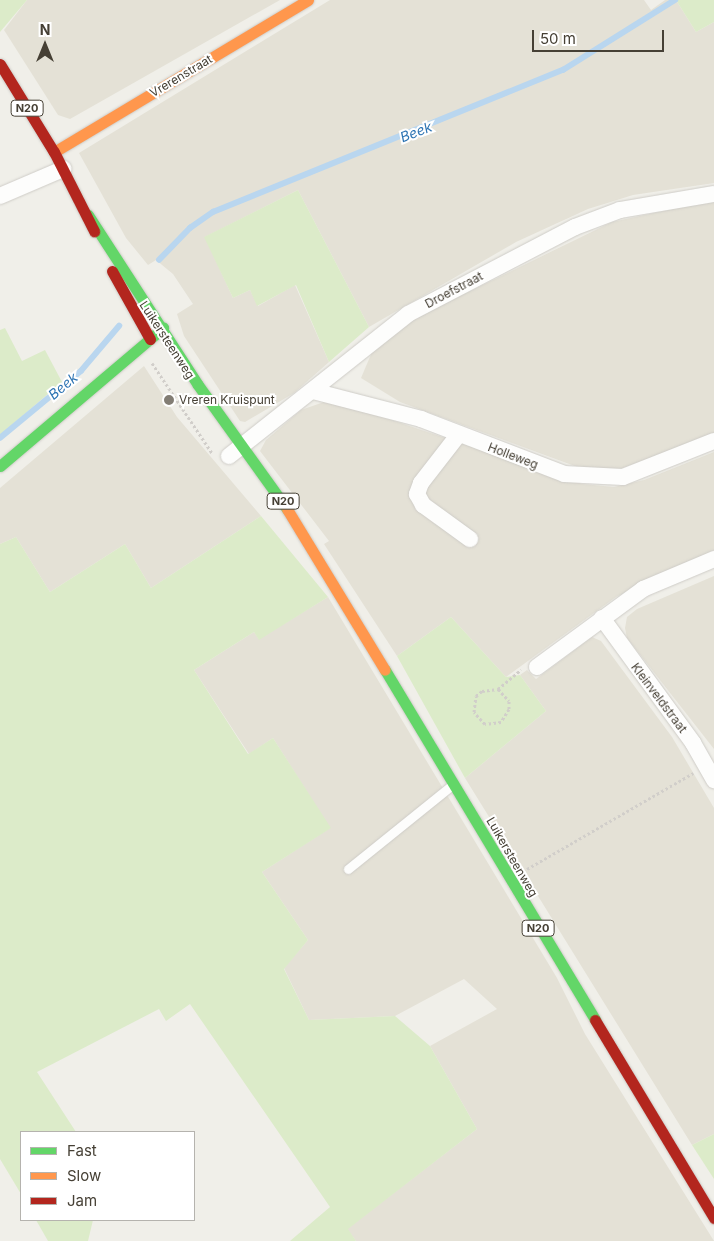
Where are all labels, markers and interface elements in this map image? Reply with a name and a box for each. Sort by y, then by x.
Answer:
north arrow [20,20,70,70]
scale bar [534,20,666,52]
text: N [40,21,50,38]
text: 50 m [540,29,576,48]
street label: Vrerenstraat [147,52,215,100]
road number: N20 [10,100,44,116]
water label: Beek [398,118,434,146]
street label: Droefstraat [423,269,485,311]
street label: Luikersteenweg [137,298,197,382]
water label: Beek [45,369,81,403]
place label: Vreren Kruispunt [179,393,275,407]
marker: Vreren Kruispunt [163,394,175,406]
street label: Holleweg [486,440,540,472]
road number: N20 [266,492,300,510]
street label: Kleinveldstraat [628,660,690,736]
street label: Luikersteenweg [483,815,541,899]
road number: N20 [520,920,556,936]
legend [20,1131,195,1221]
text: Fast [67,1141,97,1160]
text: Slow [67,1166,101,1185]
text: Jam [67,1191,97,1210]

